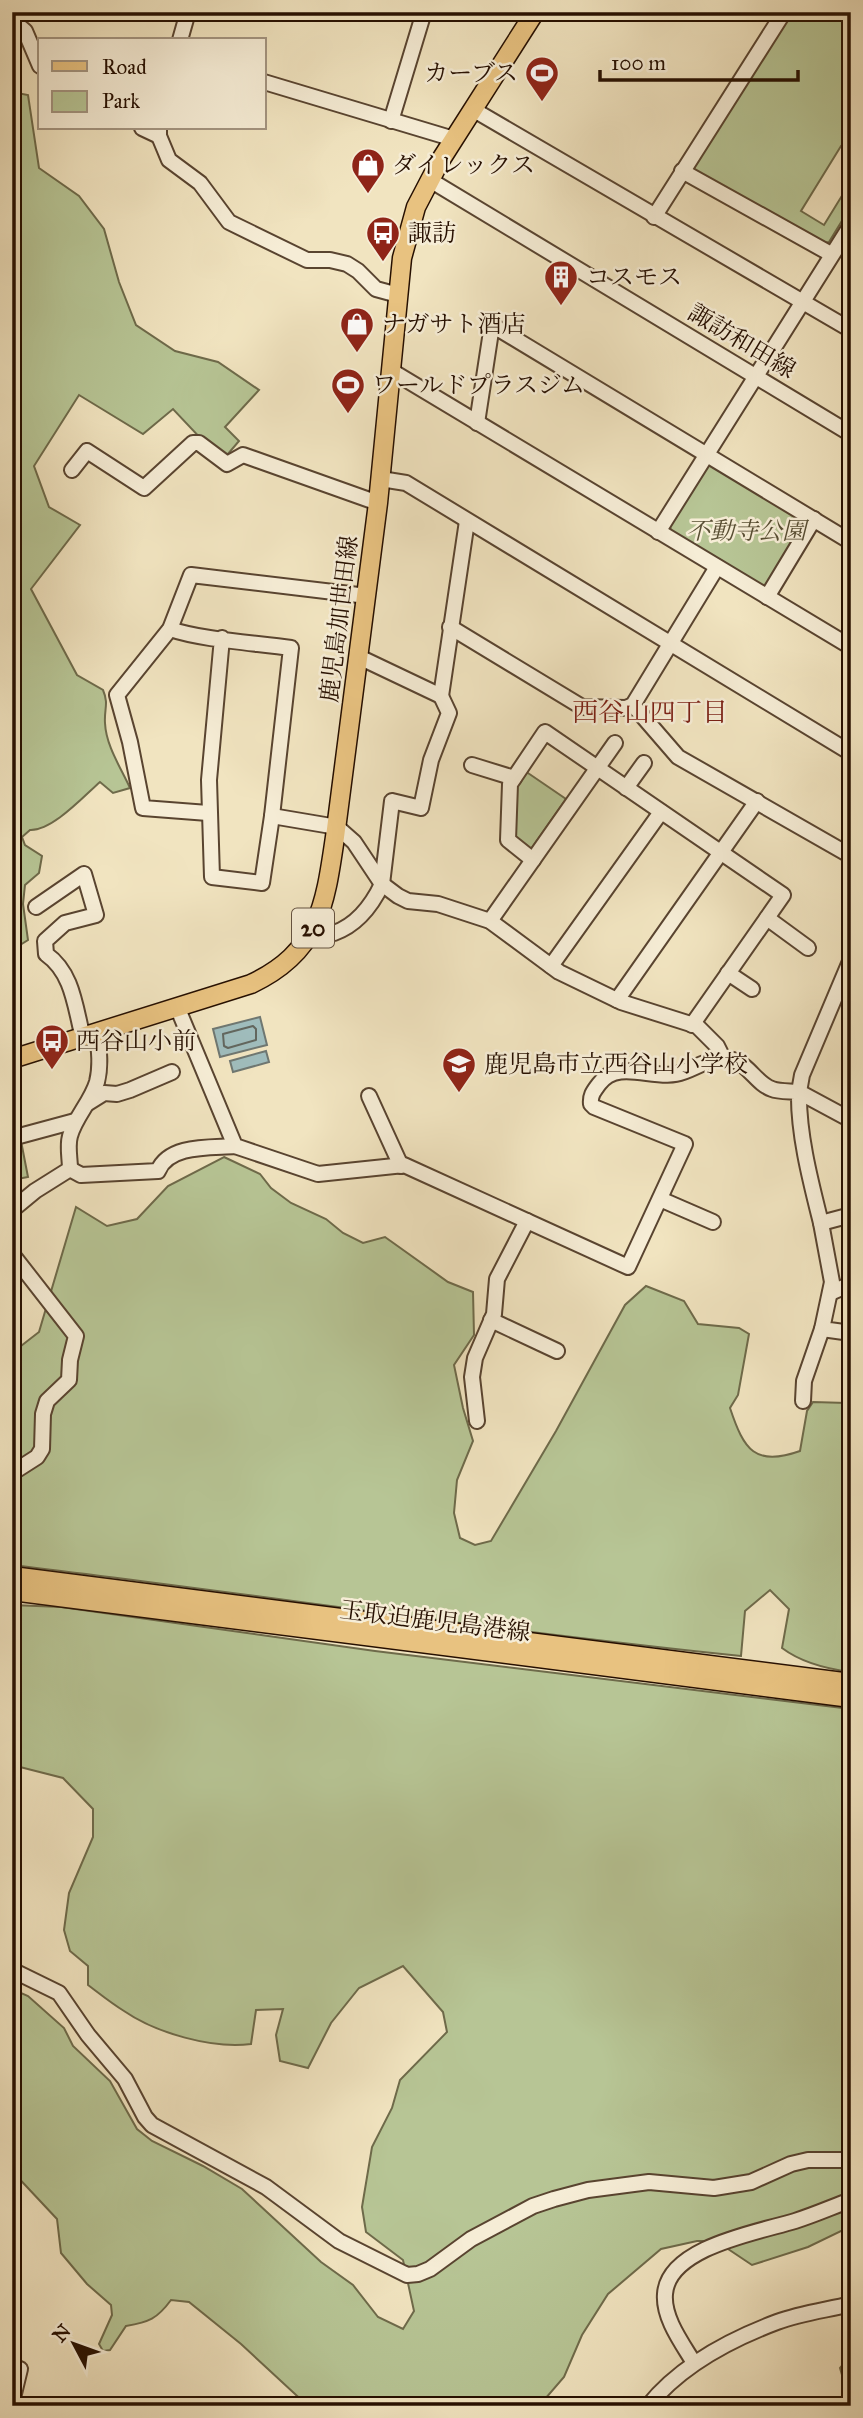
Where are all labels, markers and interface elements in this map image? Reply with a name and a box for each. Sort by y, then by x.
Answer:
legend [38,38,266,130]
scale bar [600,38,798,82]
text: 100 m [611,50,666,76]
text: Road [102,54,147,80]
sports icon: カーブス [523,54,561,103]
place label: カーブス [424,58,518,88]
text: Park [102,88,140,114]
shop icon: ダイレックス [349,146,387,195]
place label: ダイレックス [392,150,535,180]
bus stop icon: 諏訪 [364,214,402,263]
place label: 諏訪 [408,218,456,248]
building icon: コスモス [542,258,580,307]
place label: コスモス [586,262,682,292]
street label: 諏訪和田線 [683,297,801,385]
shop icon: ナガサト酒店 [338,305,376,354]
place label: ナガサト酒店 [382,309,526,339]
sports icon: ワールドプラスジム [329,366,367,415]
place label: ワールドプラスジム [372,370,585,400]
park label: 不動寺公園 [686,516,810,546]
street label: 鹿児島加世田線 [314,534,364,704]
district label: 西谷山四丁目 [572,696,728,728]
road number: 20 [292,909,334,948]
bus stop icon: 西谷山小前 [33,1022,71,1071]
place label: 西谷山小前 [76,1026,196,1056]
school or university icon: 鹿児島市立西谷山小学校 [440,1045,478,1094]
place label: 鹿児島市立西谷山小学校 [484,1049,748,1079]
street label: 玉取迫鹿児島港線 [338,1594,532,1648]
north arrow [38,2310,108,2380]
text: N [48,2320,76,2347]

